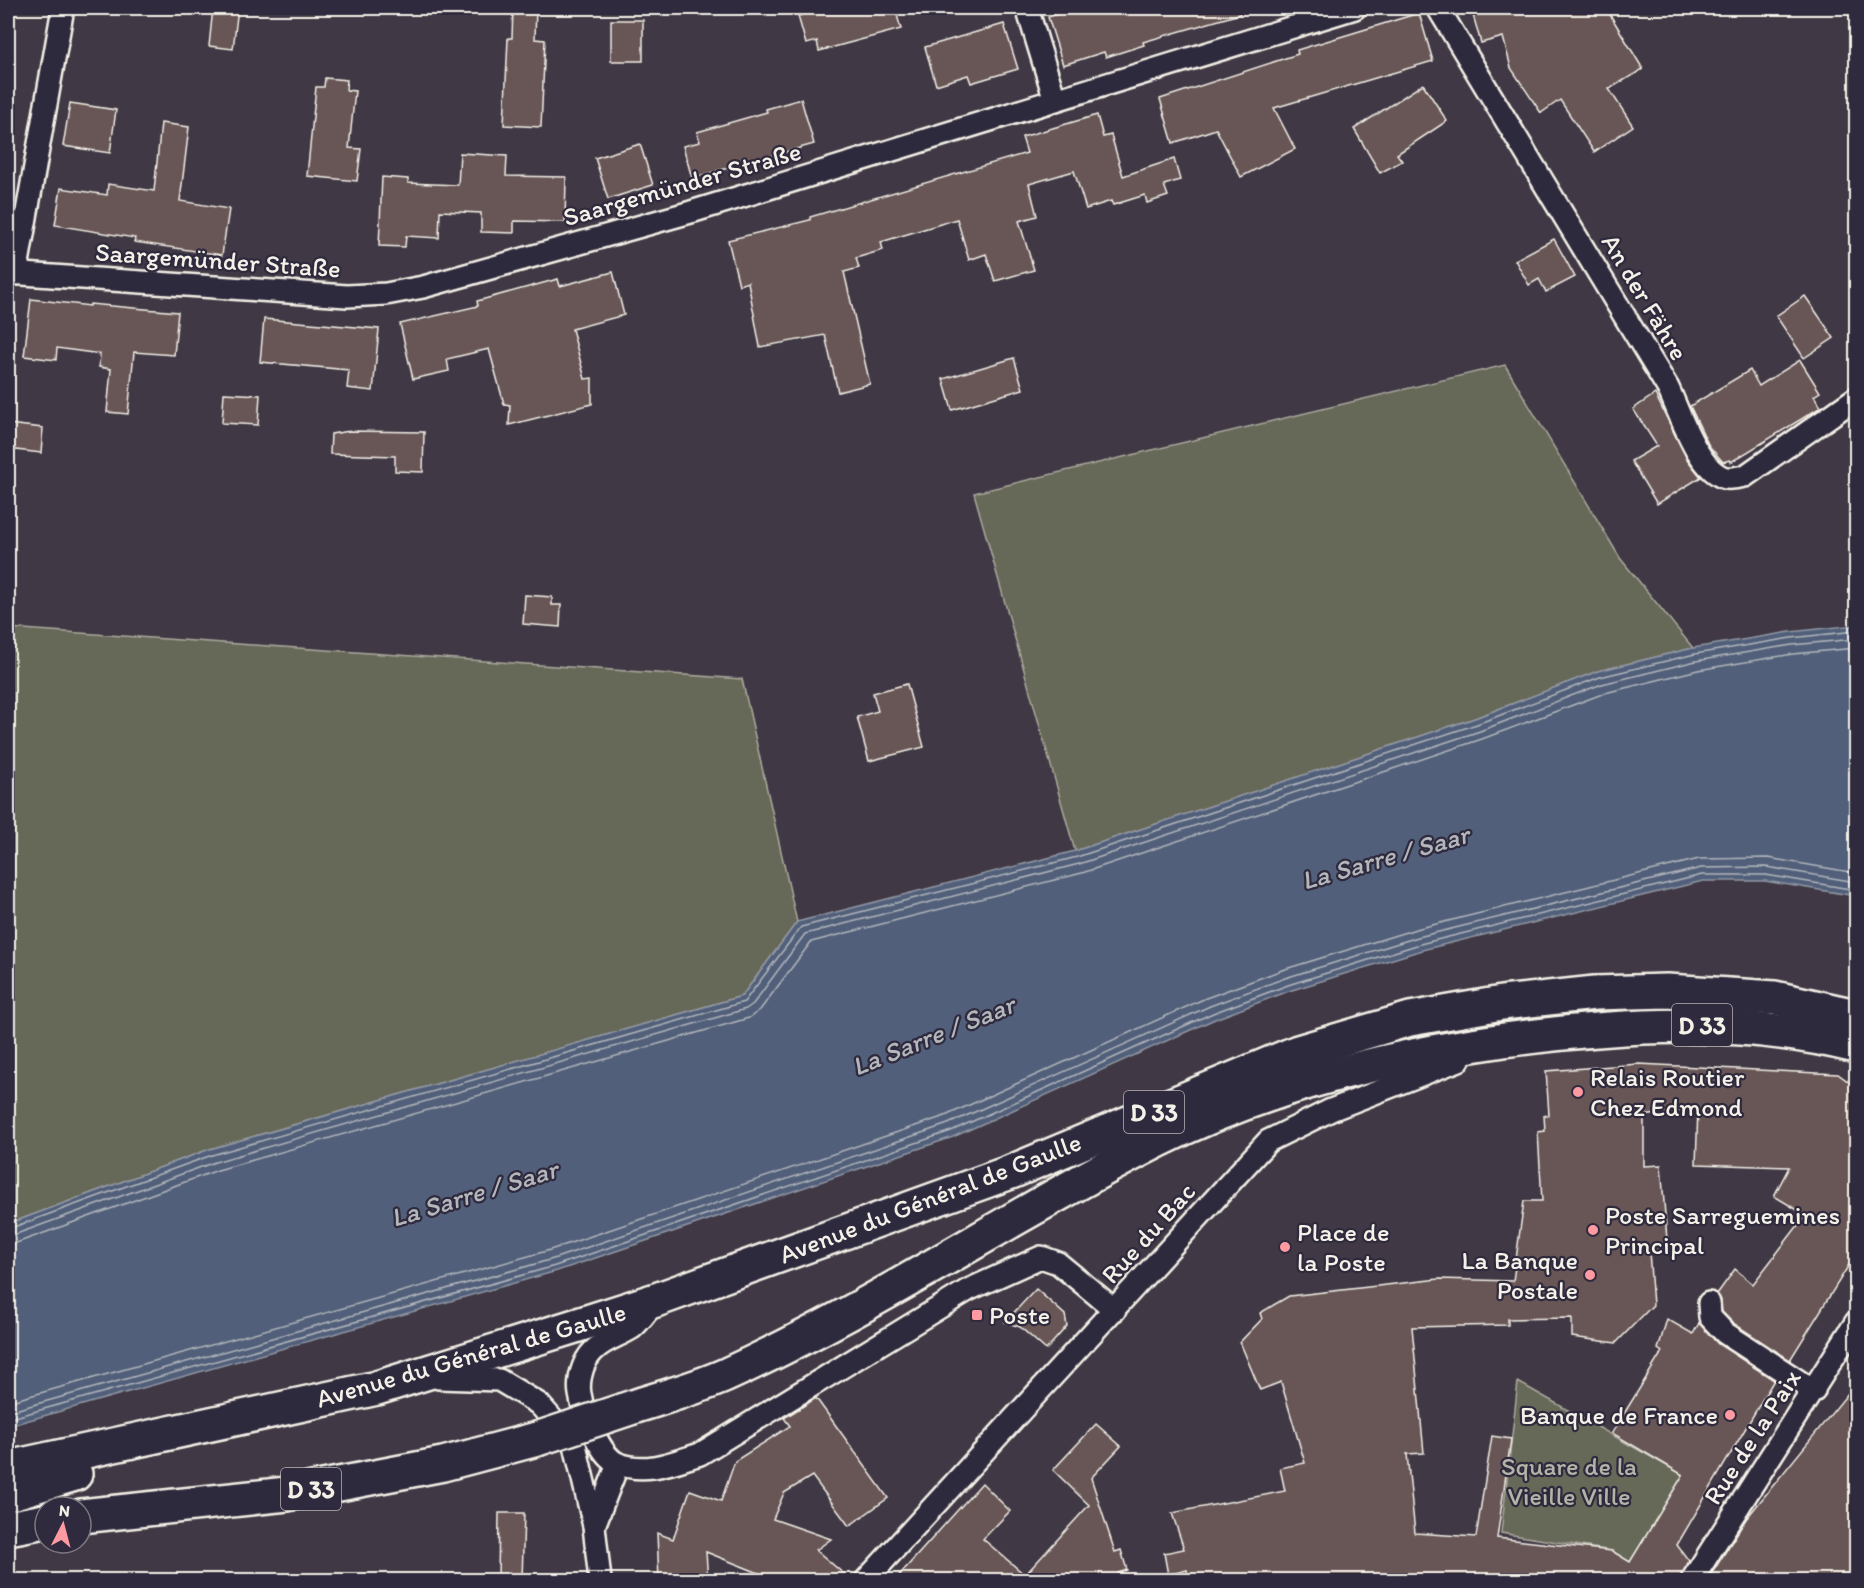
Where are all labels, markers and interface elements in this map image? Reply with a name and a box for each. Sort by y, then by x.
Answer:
street label: Saargemünder Straße [559,135,805,233]
street label: An der Fähre [1595,228,1695,366]
street label: Saargemünder Straße [94,235,342,285]
water label: La Sarre / Saar [1297,816,1476,897]
water label: La Sarre / Saar [847,986,1022,1083]
road number: D 33 [1672,1004,1732,1046]
place label: Relais Routier Chez Edmond [1590,1061,1745,1123]
marker: Relais Routier Chez Edmond [1571,1085,1585,1099]
road number: D 33 [1124,1091,1184,1133]
street label: Avenue du Général de Gaulle [774,1126,1086,1270]
water label: La Sarre / Saar [386,1151,565,1234]
street label: Rue du Bac [1094,1176,1202,1290]
place label: Poste Sarreguemines Principal [1605,1199,1840,1261]
place label: Place de la Poste [1297,1216,1389,1278]
marker: Poste Sarreguemines Principal [1586,1223,1600,1237]
marker: Place de la Poste [1278,1240,1292,1254]
place label: La Banque Postale [1461,1244,1578,1306]
marker: La Banque Postale [1583,1268,1597,1282]
street label: Avenue du Général de Gaulle [312,1295,630,1415]
place label: Poste [989,1299,1050,1331]
marker: Poste [970,1308,984,1322]
street label: Rue de la Paix [1696,1363,1808,1511]
place label: Banque de France [1520,1399,1718,1431]
marker: Banque de France [1723,1408,1737,1422]
park label: Square de la Vieille Ville [1501,1450,1637,1512]
road number: D 33 [281,1468,341,1510]
north arrow [33,1495,93,1555]
text: N [58,1501,71,1521]

